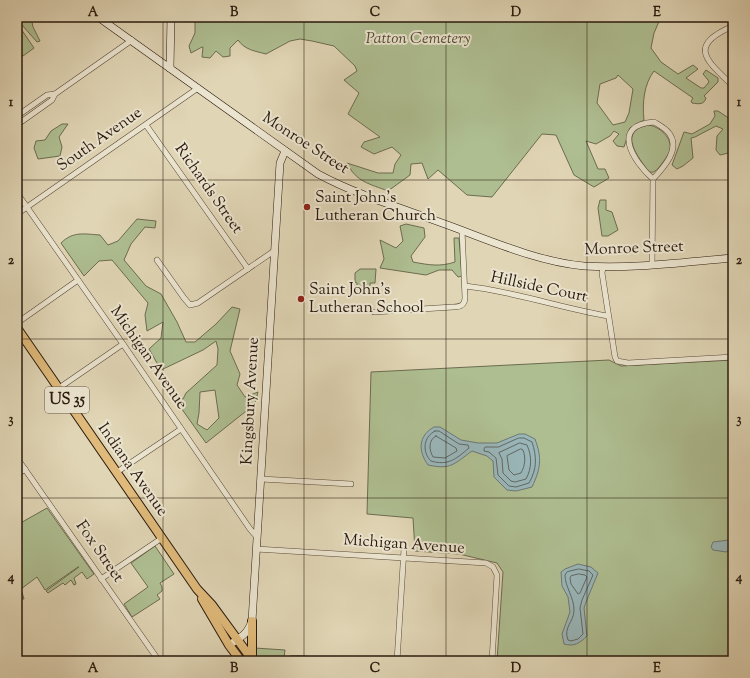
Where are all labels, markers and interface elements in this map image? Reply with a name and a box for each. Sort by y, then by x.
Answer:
text: A [88,4,99,22]
text: B [230,4,239,22]
text: C [370,4,380,22]
text: D [511,4,521,22]
text: E [653,4,661,22]
park label: Patton Cemetery [366,28,471,51]
text: 1 [9,94,14,112]
text: 1 [737,94,742,112]
street label: South Avenue [53,102,147,178]
street label: Monroe Street [257,107,353,181]
street label: Richards Street [168,139,248,239]
place label: Saint John's Lutheran Church [315,187,437,228]
marker: Saint John's Lutheran Church [302,202,312,212]
street label: Monroe Street [584,236,685,262]
text: 2 [8,252,15,270]
text: 2 [736,252,743,270]
street label: Hillside Court [488,267,590,310]
place label: Saint John's Lutheran School [309,279,425,320]
marker: Saint John's Lutheran School [296,294,306,304]
street label: Michigan Avenue [104,302,192,414]
street label: Kingsbury Avenue [236,336,266,466]
road number: US 35 [45,387,89,413]
text: 3 [8,411,14,429]
text: 3 [736,411,742,429]
street label: Indiana Avenue [91,419,173,521]
street label: Fox Street [69,516,129,588]
street label: Michigan Avenue [343,529,465,561]
text: 4 [7,569,15,587]
text: 4 [735,569,743,587]
text: A [88,660,99,678]
text: B [230,660,239,678]
text: C [370,660,380,678]
text: D [511,660,521,678]
text: E [653,660,661,678]

